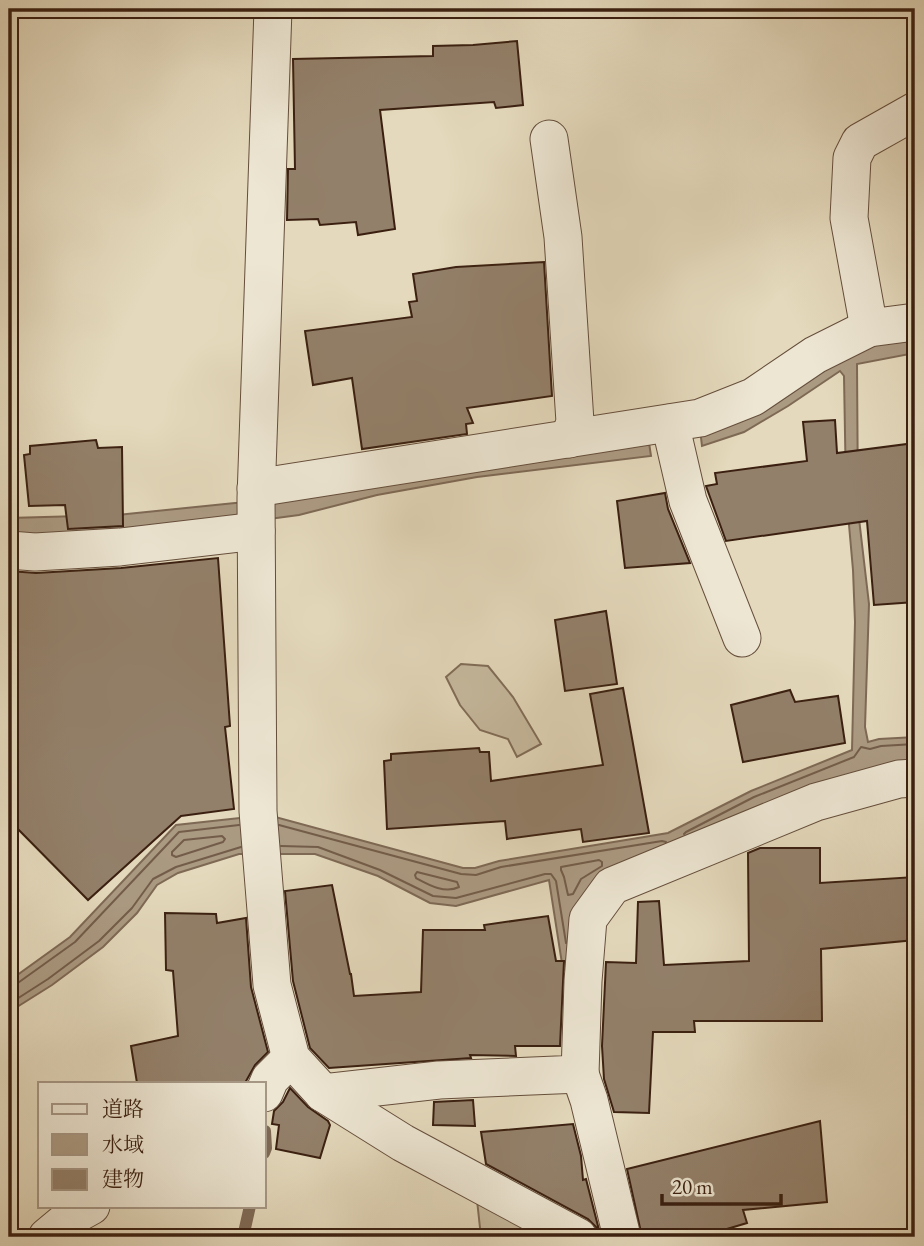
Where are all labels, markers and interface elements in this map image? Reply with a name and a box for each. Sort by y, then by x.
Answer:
legend [38,1082,266,1208]
text: 道路 [102,1095,144,1122]
text: 水域 [102,1131,144,1158]
scale bar [662,1162,780,1206]
text: 建物 [102,1165,144,1192]
text: 20 m [672,1173,713,1200]

